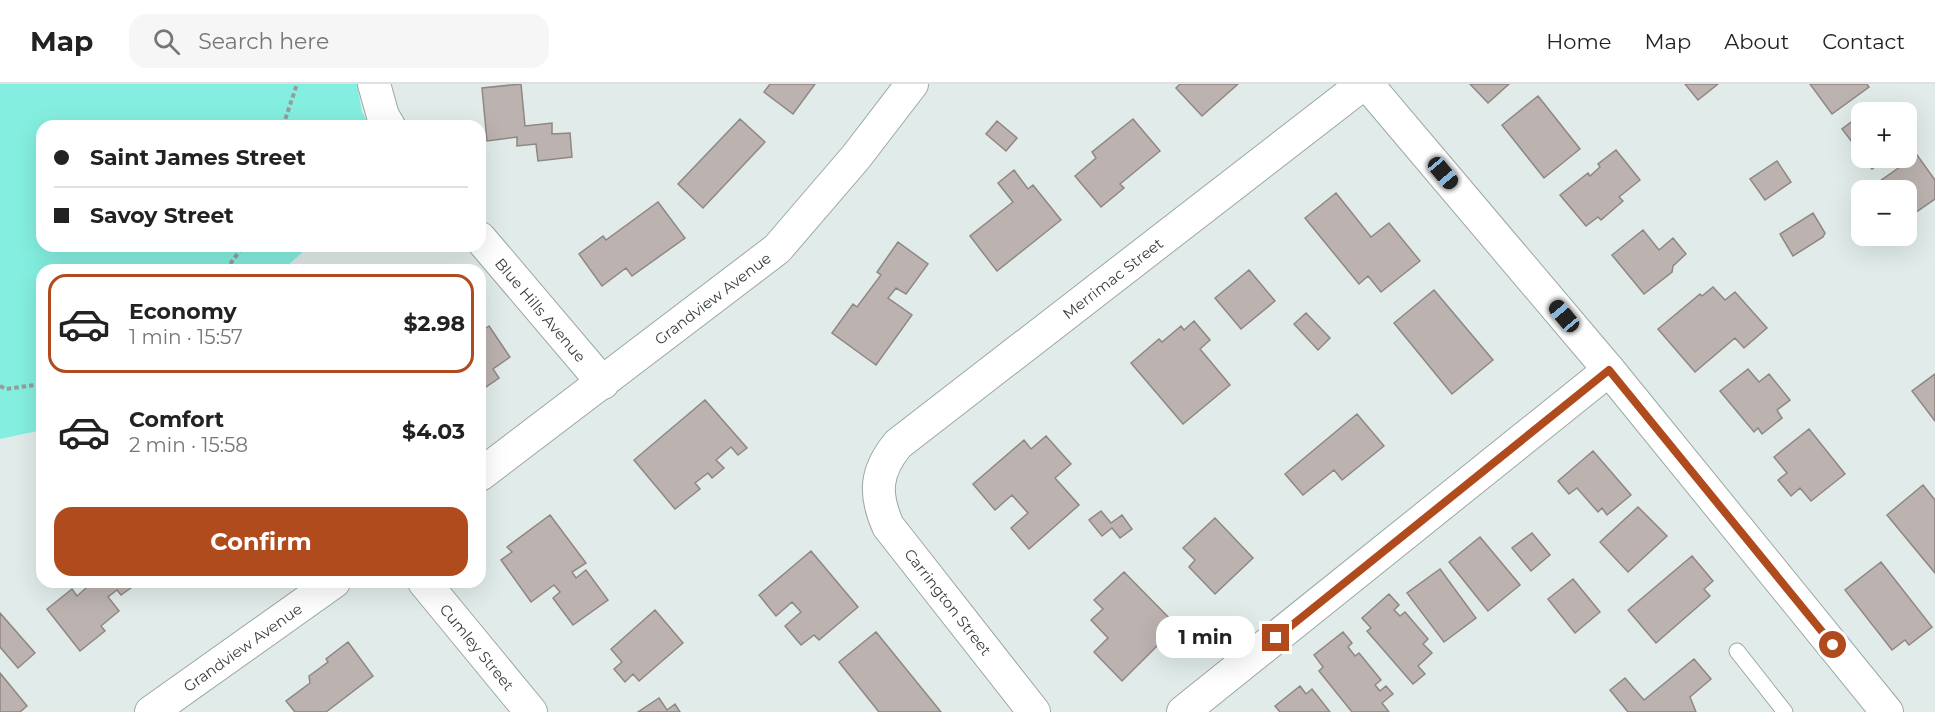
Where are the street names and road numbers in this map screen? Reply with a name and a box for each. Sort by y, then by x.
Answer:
street label: Merrimac Street [1059,233,1166,323]
street label: Grandview Avenue [650,248,774,348]
street label: Blue Hills Avenue [491,254,590,366]
street label: Carrington Street [900,545,996,659]
street label: Grandview Avenue [179,599,305,696]
street label: Cumley Street [436,600,519,694]

